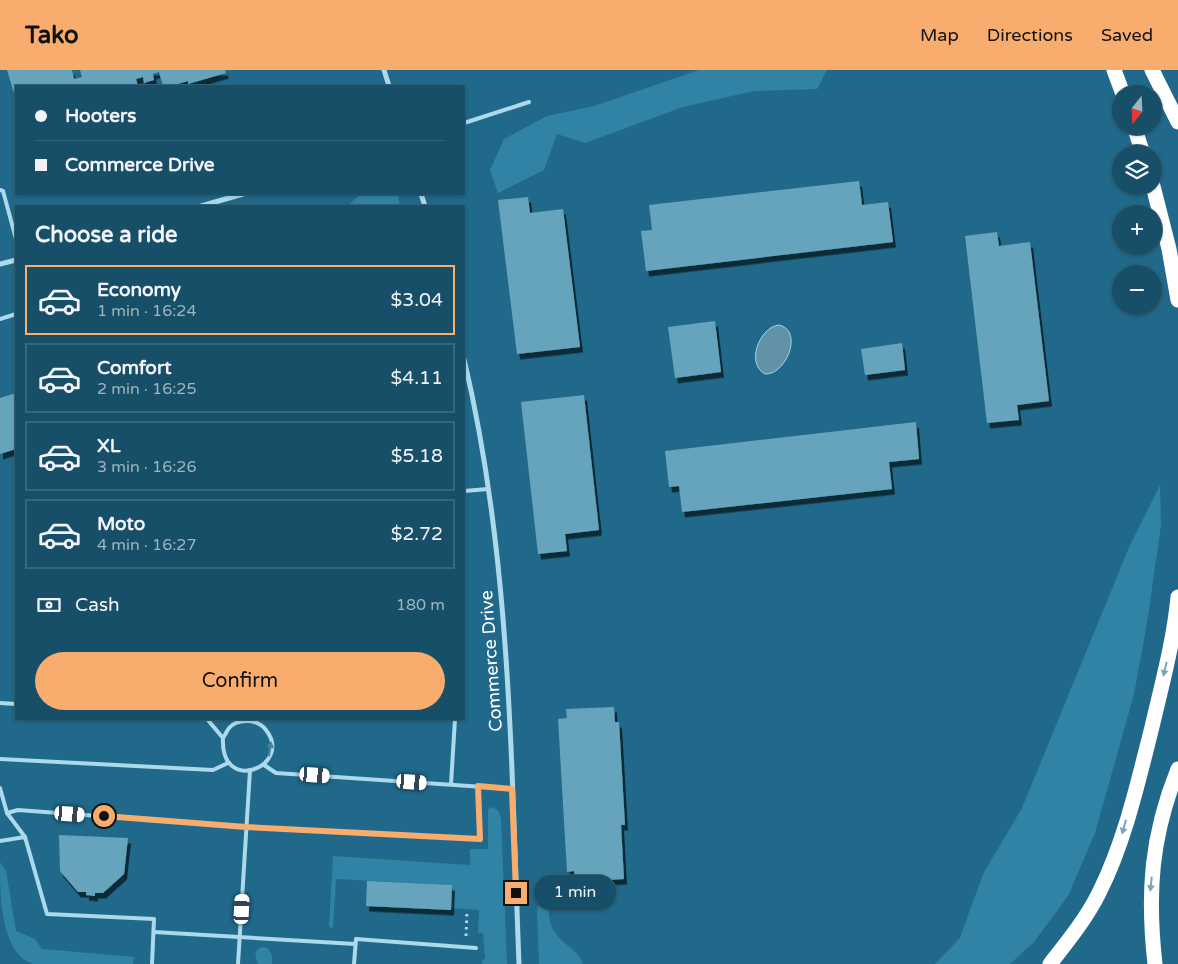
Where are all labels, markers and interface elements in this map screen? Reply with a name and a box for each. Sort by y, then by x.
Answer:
text: Tako [25,21,79,50]
text: Map [920,24,959,46]
text: Directions [987,24,1073,46]
text: Saved [1101,24,1153,46]
north arrow [1112,85,1162,135]
map controls [1112,85,1162,315]
text: Hooters [65,105,136,127]
button: layers [1112,145,1162,195]
text: Commerce Drive [65,154,215,176]
button: + [1112,205,1162,255]
text: Choose a ride [35,222,178,248]
button: − [1112,265,1162,315]
icon: car [37,278,82,323]
text: Economy [97,279,181,301]
text: $3.04 [391,289,443,311]
text: 1 min · 16:24 [97,301,196,321]
icon: car [37,356,82,401]
text: Comfort [97,357,171,379]
text: $4.11 [391,367,443,389]
text: 2 min · 16:25 [97,379,196,399]
icon: car [37,434,82,479]
text: XL [97,435,121,457]
text: $5.18 [391,445,443,467]
text: 3 min · 16:26 [97,457,196,477]
icon: car [37,512,82,557]
text: Moto [97,513,145,535]
text: $2.72 [391,523,443,545]
text: 4 min · 16:27 [97,535,196,555]
street label: Commerce Drive [475,590,507,732]
icon: cash [35,591,63,619]
text: Cash [75,594,120,616]
text: 180 m [396,595,445,615]
button: Confirm [35,652,445,710]
one-way arrow [1161,662,1169,677]
one-way arrow [267,740,275,756]
car [299,766,330,784]
car [396,773,427,791]
car [54,805,85,823]
route start [93,805,115,827]
one-way arrow [1120,819,1128,834]
callout: 1 min [534,876,616,910]
one-way arrow [1147,876,1155,892]
route end [505,882,527,904]
text: 1 min [554,882,596,902]
car [233,894,250,924]

